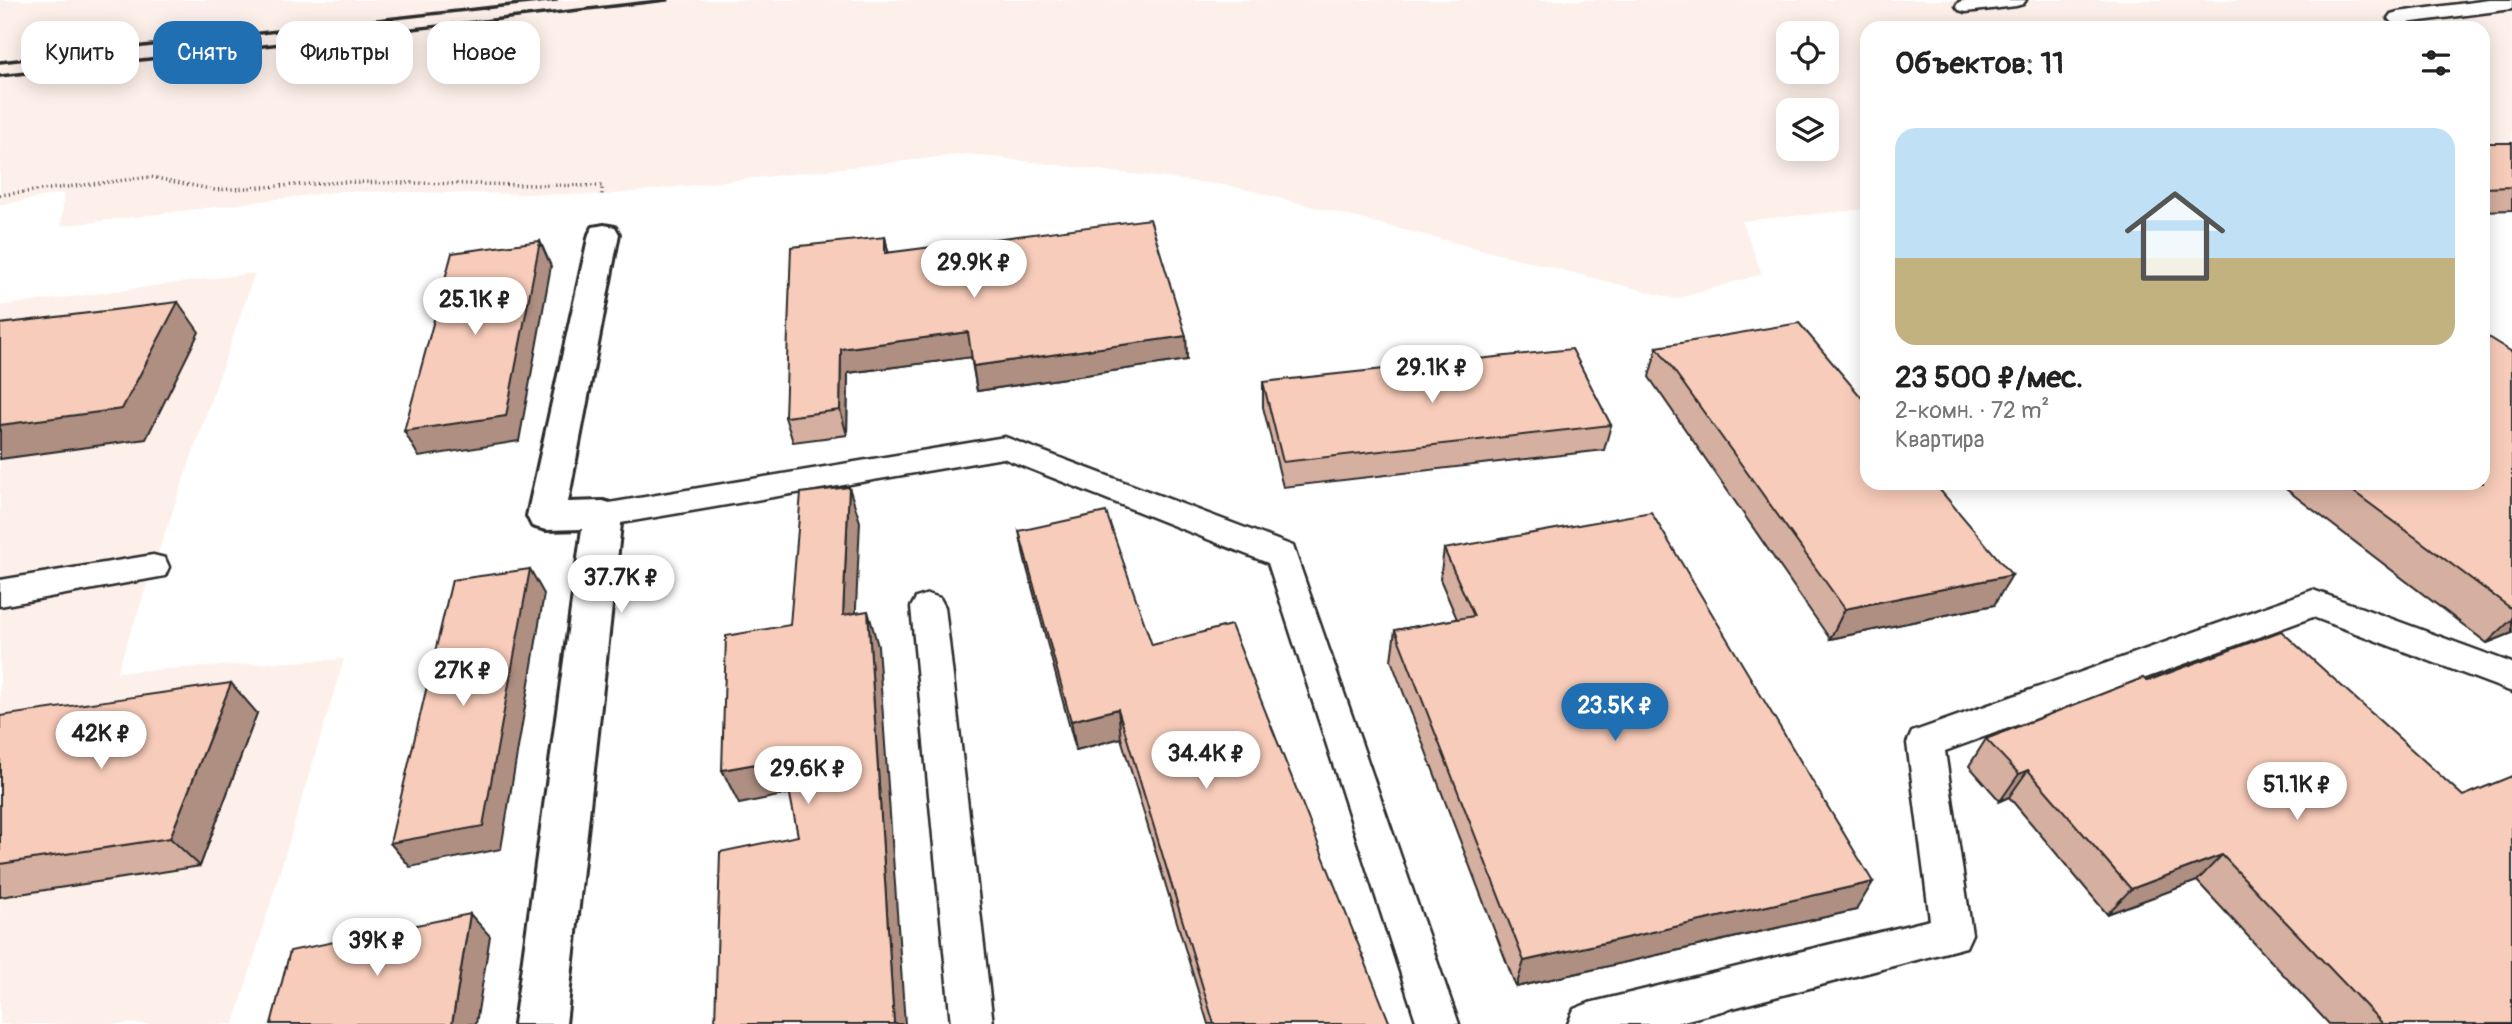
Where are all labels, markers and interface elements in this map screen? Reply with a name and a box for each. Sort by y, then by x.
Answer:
chip: Купить [21,21,139,84]
chip: Снять [153,21,262,84]
chip: Фильтры [276,21,413,84]
chip: Новое [427,21,540,84]
map controls [1776,21,1839,161]
button: locate [1776,21,1839,84]
icon: filters [2417,44,2455,82]
text: Объектов: 11 [1895,45,2064,82]
button: layers [1776,98,1839,161]
icon: home [2112,173,2238,299]
pin: 29.9K ₽ [909,240,1039,300]
text: 29.9K ₽ [937,248,1011,277]
pin: 25.1K ₽ [410,278,540,337]
text: 25.1K ₽ [439,285,511,314]
pin: 29.1K ₽ [1367,346,1497,405]
text: 29.1K ₽ [1396,353,1468,382]
text: 23 500 ₽/мес. [1895,359,2083,396]
text: 2-комн. · 72 m² [1895,396,2049,425]
text: Квартира [1895,425,1984,454]
pin: 37.7K ₽ [556,556,686,615]
text: 37.7K ₽ [584,563,658,592]
pin: 27K ₽ [414,648,512,708]
text: 27K ₽ [434,656,492,685]
pin: 23.5K ₽ [1550,684,1680,743]
text: 23.5K ₽ [1577,691,1653,720]
pin: 42K ₽ [52,712,150,771]
text: 42K ₽ [72,719,130,748]
pin: 34.4K ₽ [1141,732,1271,791]
text: 34.4K ₽ [1167,739,1245,768]
pin: 29.6K ₽ [743,746,873,806]
text: 29.6K ₽ [770,754,846,783]
pin: 51.1K ₽ [2232,762,2362,822]
text: 51.1K ₽ [2263,770,2331,799]
pin: 39K ₽ [328,918,426,978]
text: 39K ₽ [348,926,406,955]

